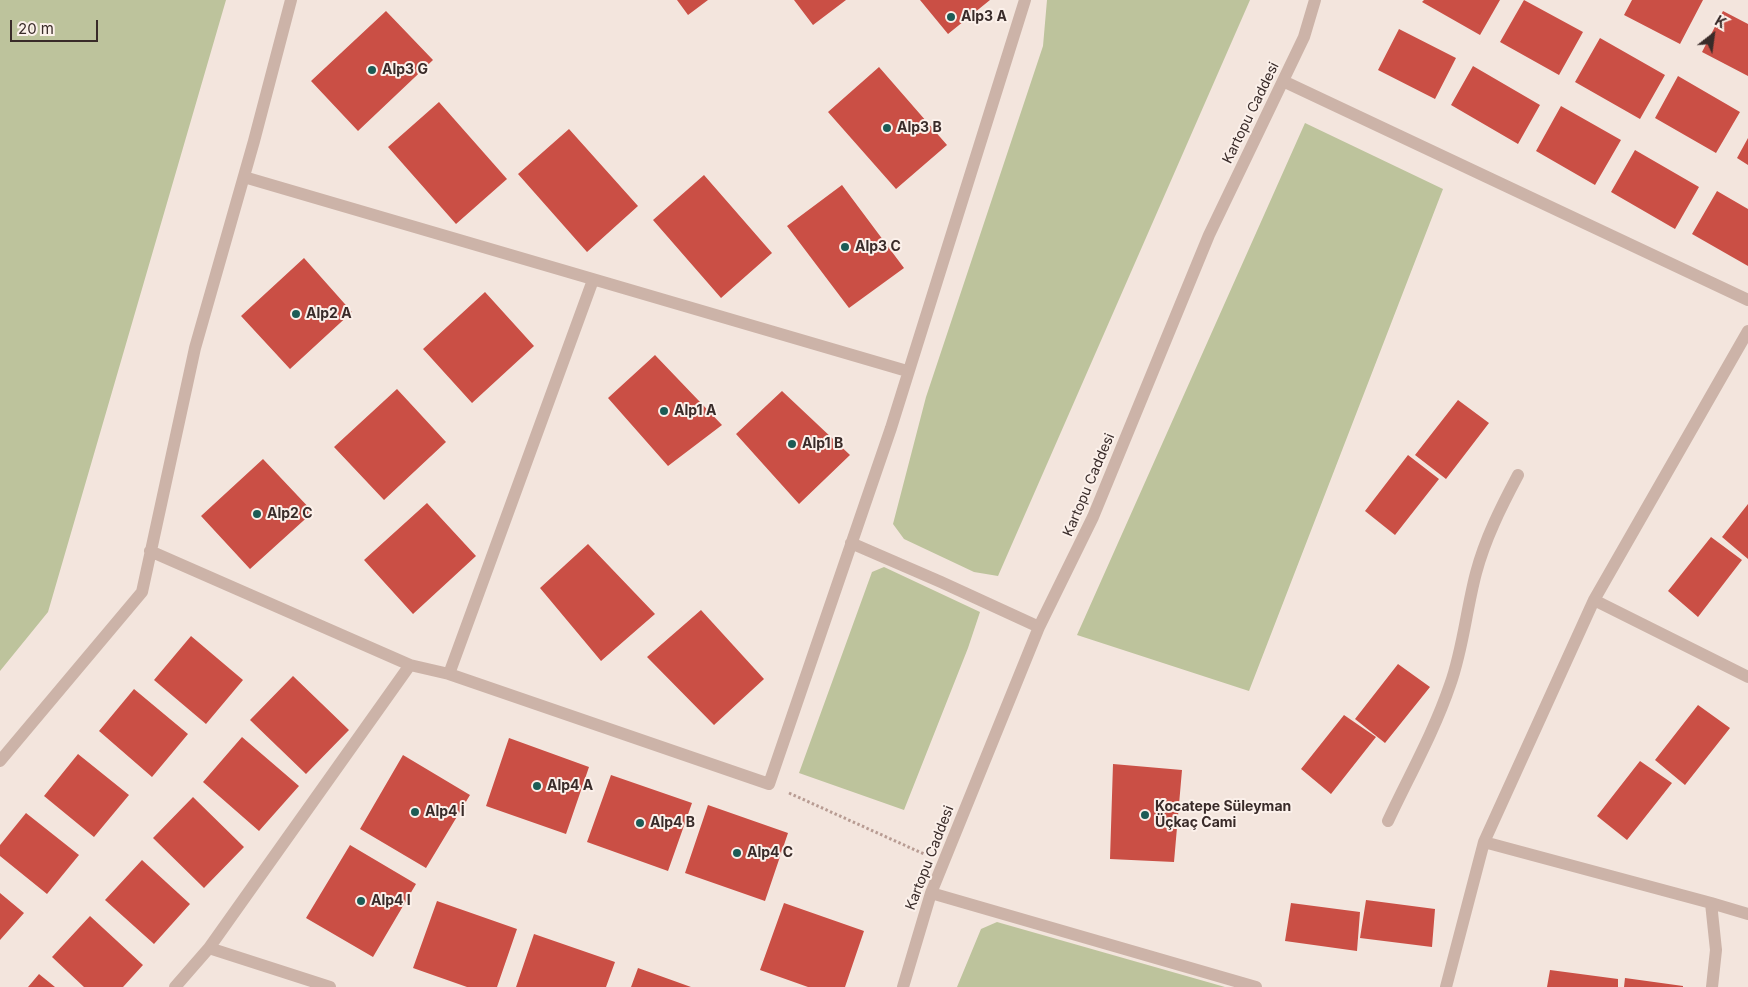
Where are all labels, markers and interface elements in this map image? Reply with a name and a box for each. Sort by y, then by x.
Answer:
place label: Alp3 A [961,9,1007,25]
scale bar [12,10,100,42]
north arrow [1688,10,1738,60]
marker: Alp3 A [945,11,957,23]
text: K [1712,12,1729,31]
text: 20 m [18,19,54,38]
street label: Kartopu Caddesi [1219,60,1283,166]
place label: Alp3 G [382,62,428,78]
marker: Alp3 G [366,64,378,76]
place label: Alp3 B [897,120,942,136]
marker: Alp3 B [881,122,893,134]
place label: Alp3 C [855,239,901,255]
marker: Alp3 C [839,241,851,253]
place label: Alp2 A [306,306,352,322]
marker: Alp2 A [290,308,302,320]
place label: Alp1 A [674,403,716,419]
marker: Alp1 A [658,405,670,417]
street label: Kartopu Caddesi [1060,431,1118,539]
place label: Alp1 B [802,436,843,452]
marker: Alp1 B [786,438,798,450]
place label: Alp2 C [267,506,313,522]
marker: Alp2 C [251,508,263,520]
place label: Alp4 A [547,778,593,794]
marker: Alp4 A [531,780,543,792]
place label: Kocatepe Süleyman Üçkaç Cami [1155,799,1291,832]
street label: Kartopu Caddesi [902,803,958,913]
place label: Alp4 İ [425,804,465,820]
marker: Alp4 İ [409,806,421,818]
marker: Kocatepe Süleyman Üçkaç Cami [1139,809,1151,821]
place label: Alp4 B [650,815,695,831]
marker: Alp4 B [634,817,646,829]
place label: Alp4 C [747,845,793,861]
marker: Alp4 C [731,847,743,859]
place label: Alp4 I [371,893,411,909]
marker: Alp4 I [355,895,367,907]

